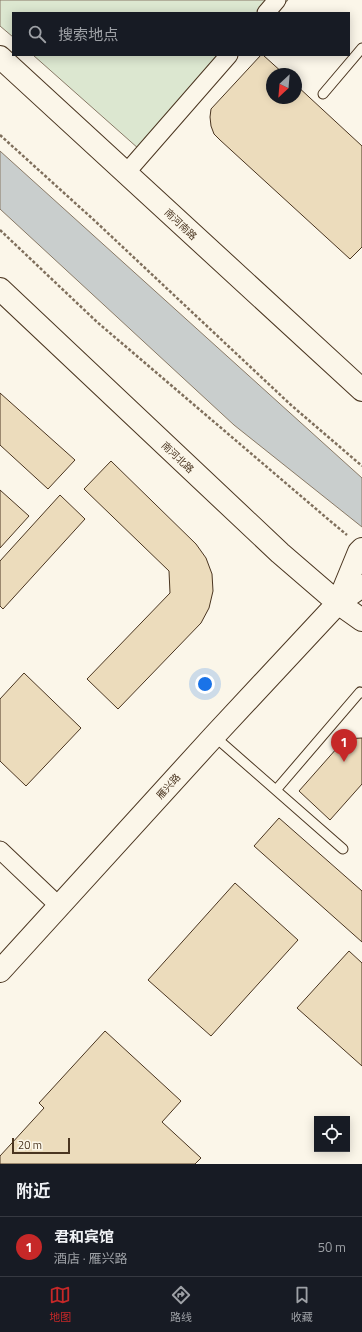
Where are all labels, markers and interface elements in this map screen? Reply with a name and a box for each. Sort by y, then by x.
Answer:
search box [12,12,350,56]
icon: search [26,23,48,45]
text: 搜索地点 [58,23,118,46]
north arrow [266,68,302,104]
street label: 南河南路 [161,205,200,243]
street label: 南河北路 [158,438,197,476]
your location [195,674,215,694]
pin: 1 [331,729,357,762]
street label: 雁兴路 [153,770,184,803]
map controls [314,1116,350,1152]
button: locate [314,1116,350,1152]
scale bar [12,1136,70,1155]
text: 20 m [18,1137,42,1153]
text: 附近 [16,1178,50,1204]
text: 君和宾馆 [54,1225,114,1248]
text: 1 [25,1237,33,1257]
text: 50 m [318,1237,346,1257]
text: 酒店 · 雁兴路 [54,1248,128,1268]
tab: 地图 [49,1284,71,1325]
tab: 路线 [170,1284,192,1325]
tab: 收藏 [291,1284,313,1325]

